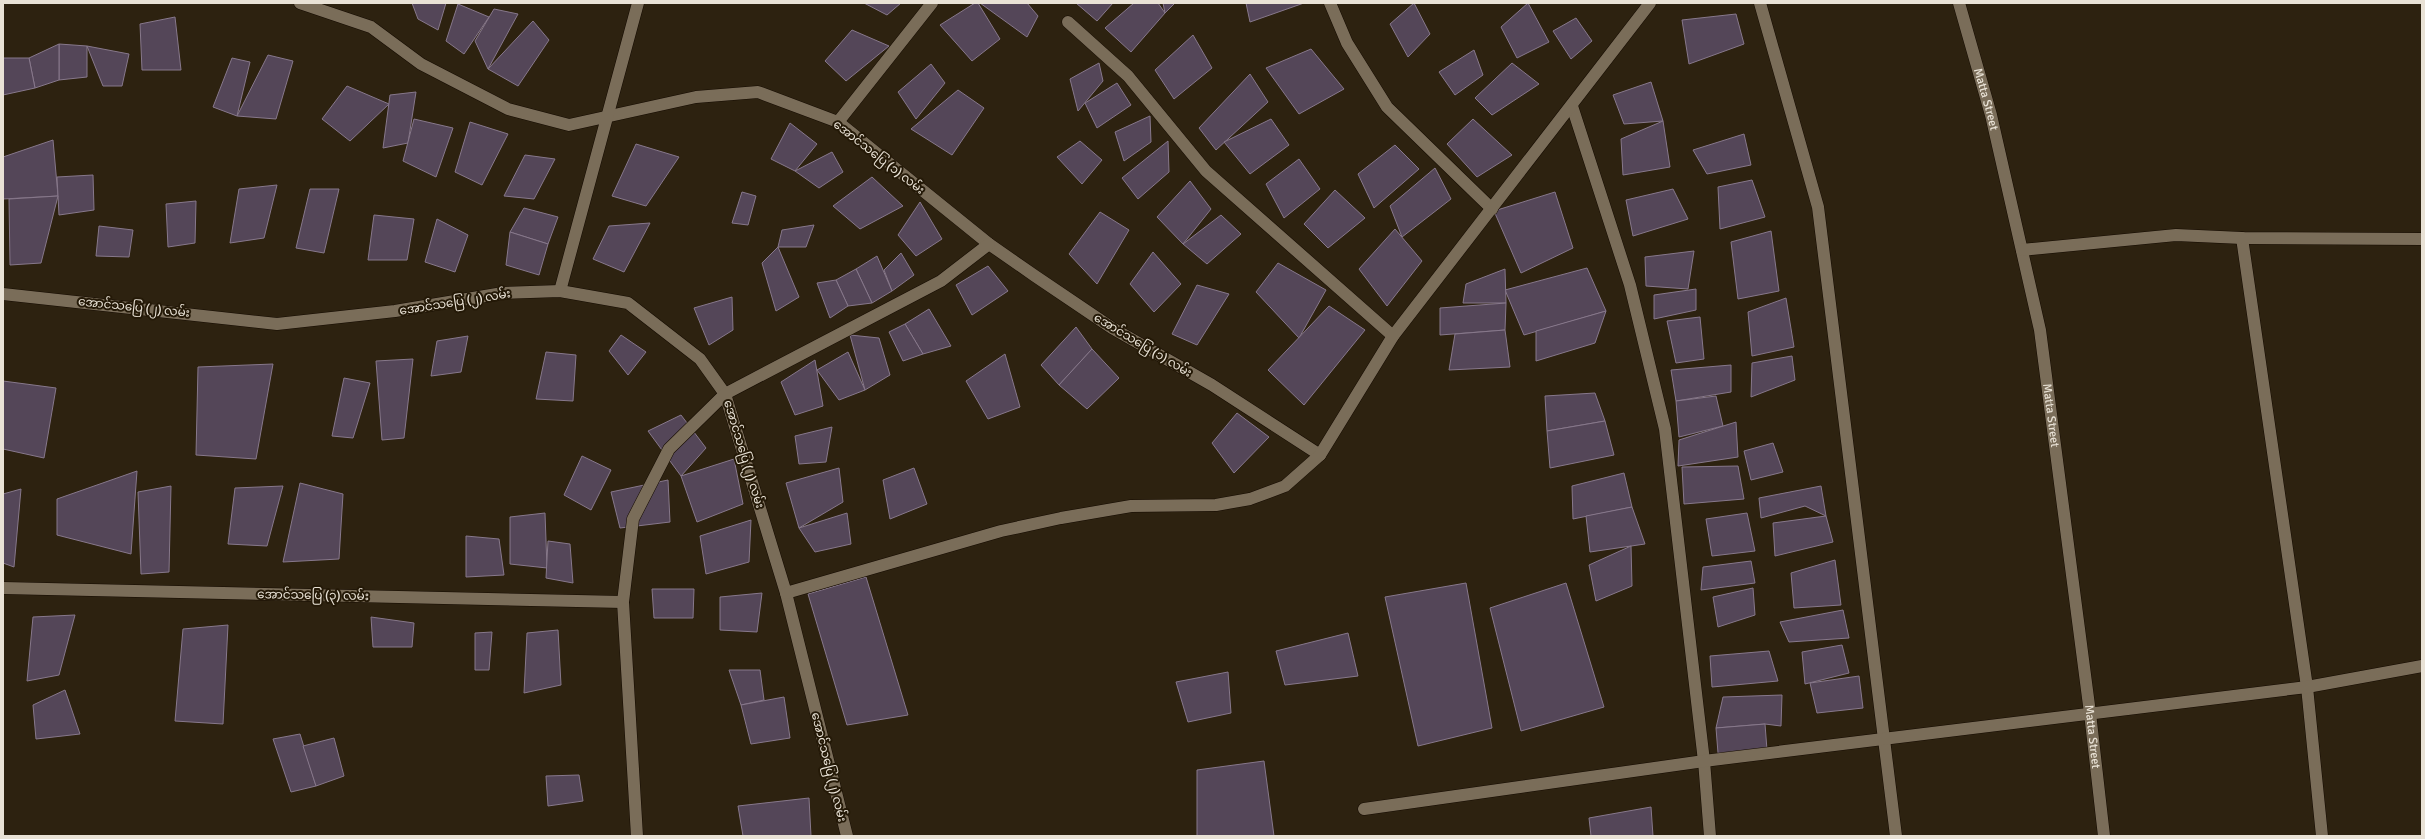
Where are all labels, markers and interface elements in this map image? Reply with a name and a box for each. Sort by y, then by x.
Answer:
street label: Matta Street [1970,66,2001,132]
street label: အောင်သပြေ (၁) လမ်း [829,115,929,199]
street label: အောင်သပြေ (၂) လမ်း [398,284,512,321]
street label: အောင်သပြေ (၂) လမ်း [77,292,191,323]
street label: အောင်သပြေ (၁) လမ်း [1090,308,1196,382]
street label: Matta Street [2039,383,2062,448]
street label: အောင်သပြေ (၂) လမ်း [718,398,769,511]
street label: အောင်သပြေ (၃) လမ်း [257,585,369,606]
street label: Matta Street [2081,704,2103,769]
street label: အောင်သပြေ (၂) လမ်း [806,710,851,824]

